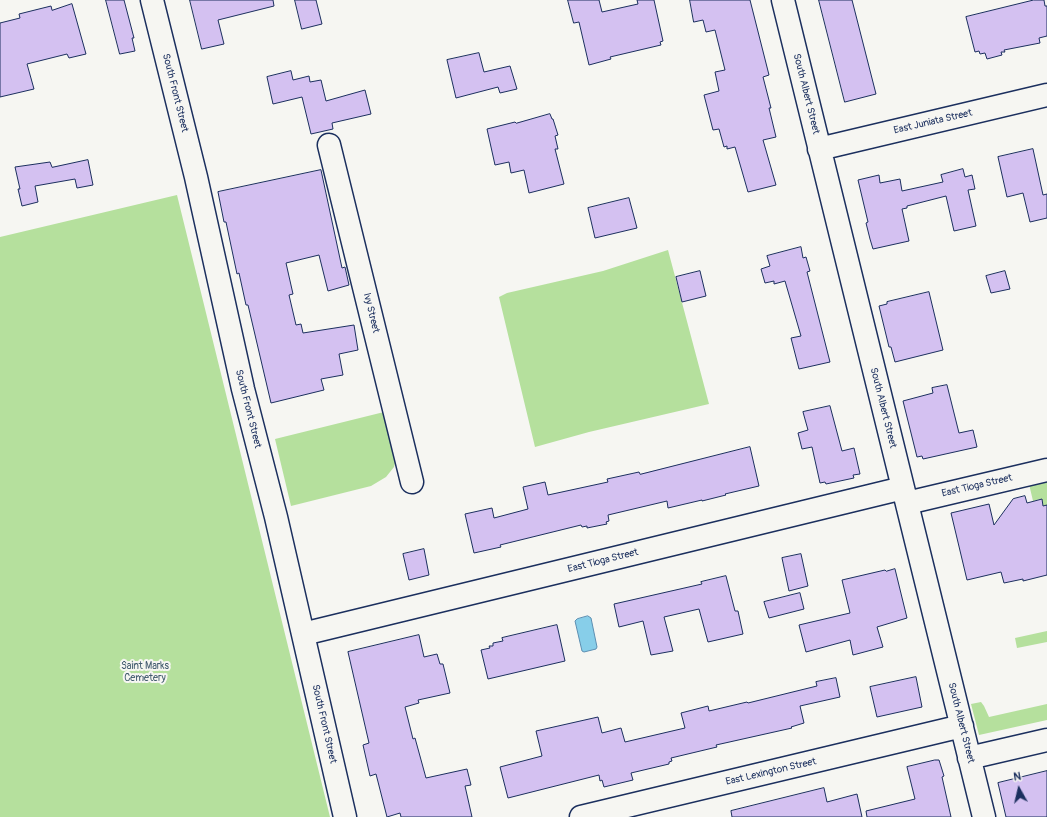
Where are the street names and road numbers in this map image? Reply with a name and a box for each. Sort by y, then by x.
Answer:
street label: South Front Street [159,52,191,134]
street label: South Albert Street [790,52,822,136]
street label: East Juniata Street [893,107,973,137]
street label: Ivy Street [360,292,382,334]
street label: South Albert Street [867,366,899,450]
street label: South Front Street [232,368,264,450]
street label: East Tioga Street [940,472,1014,500]
street label: East Tioga Street [567,546,639,576]
street label: South Albert Street [945,681,977,765]
street label: South Front Street [309,683,339,765]
street label: East Lexington Street [724,756,818,788]

